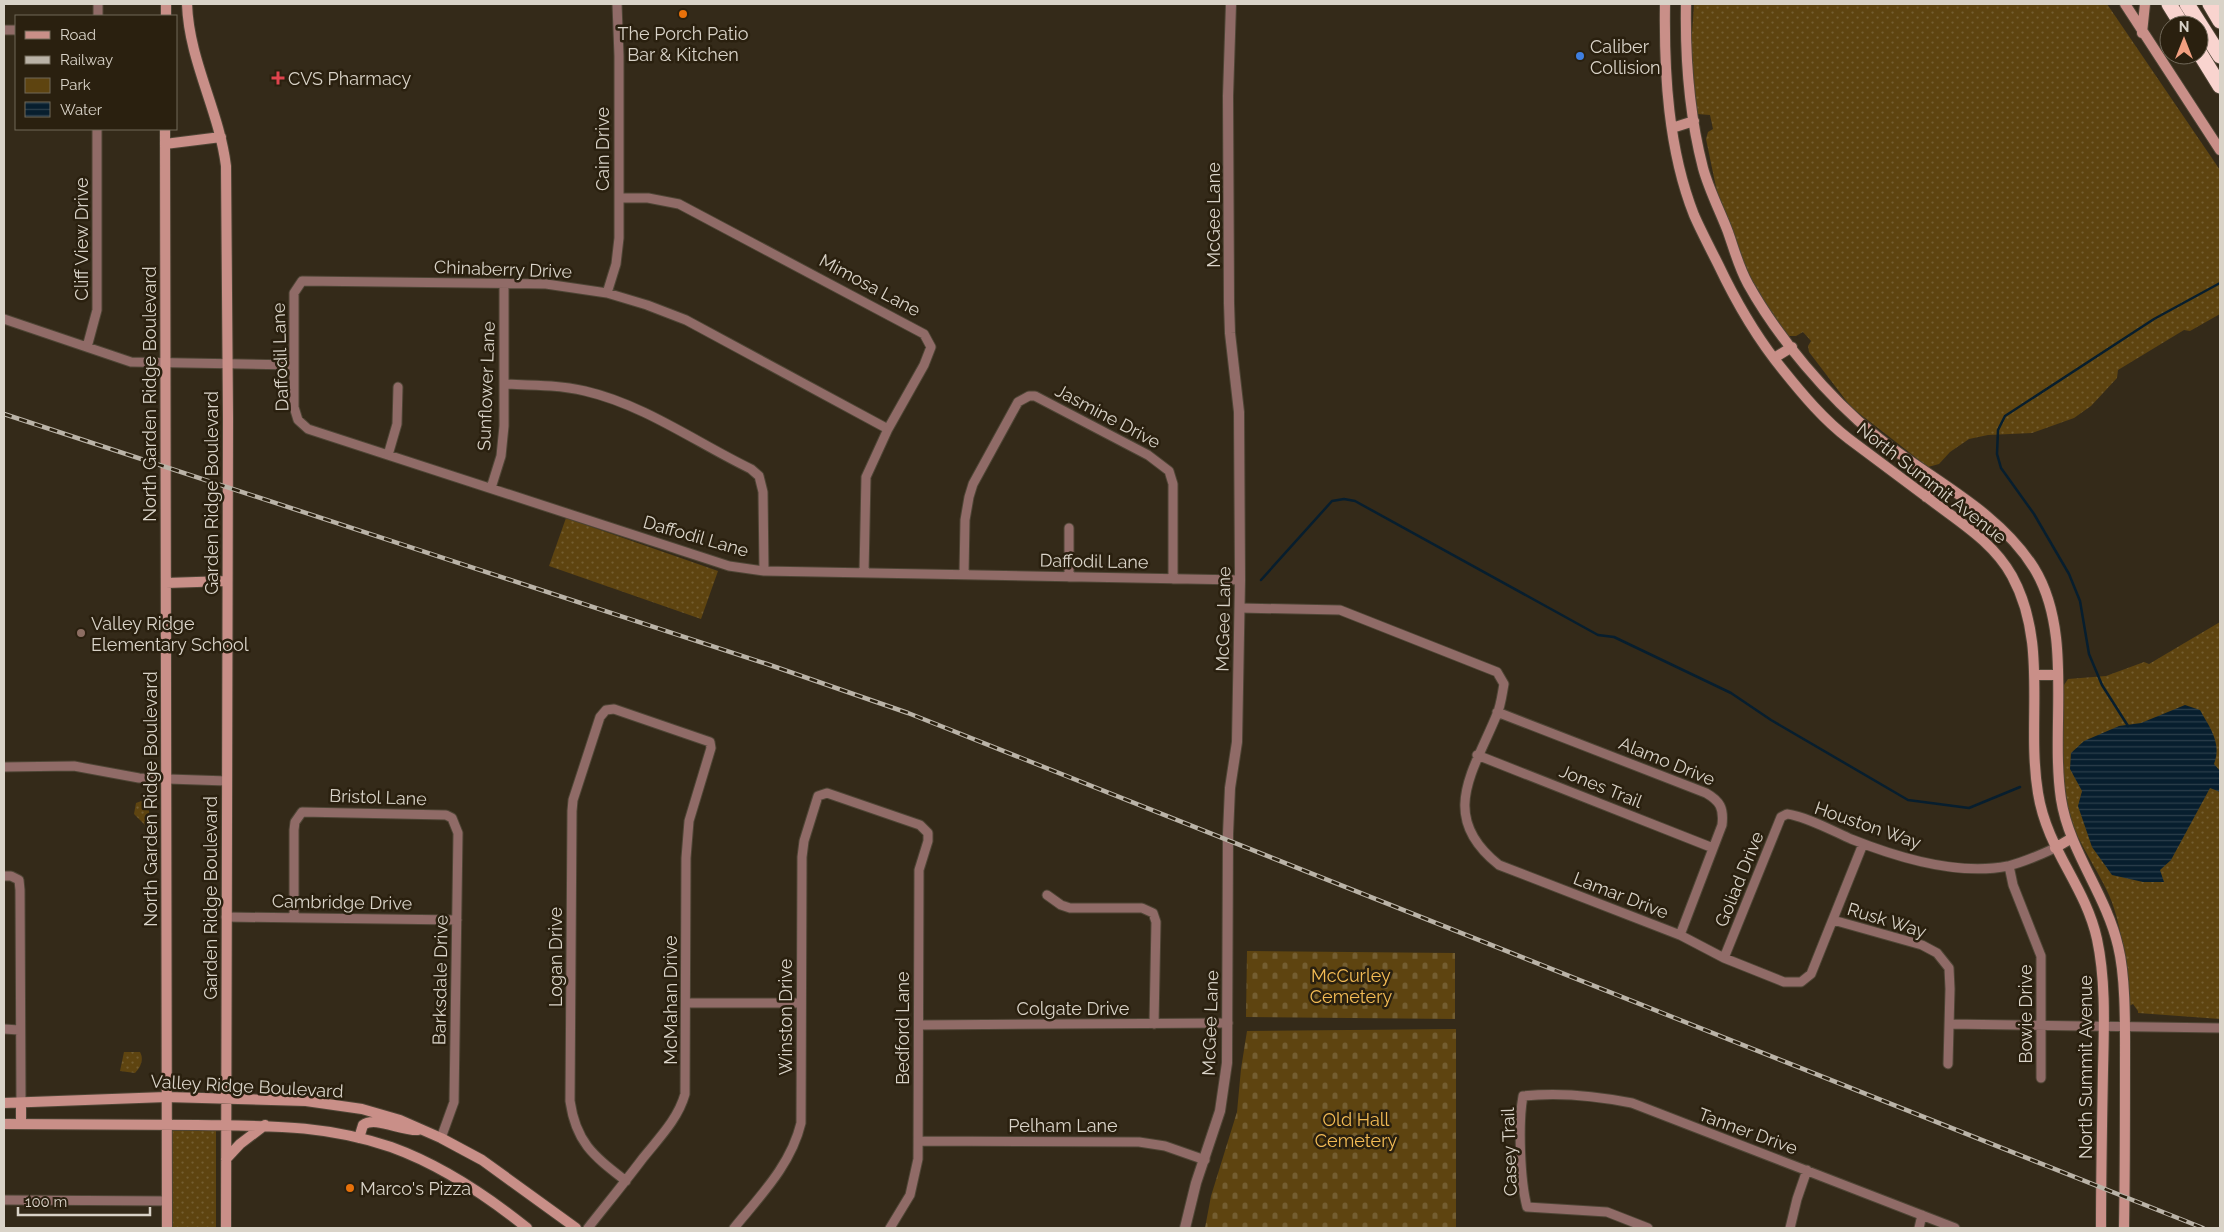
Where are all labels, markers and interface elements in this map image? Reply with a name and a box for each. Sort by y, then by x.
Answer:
marker: The Porch Patio Bar & Kitchen [677,8,689,20]
legend [15,15,178,130]
north arrow [2159,15,2209,65]
text: N [2179,19,2189,35]
place label: The Porch Patio Bar & Kitchen [618,23,749,65]
text: Road [60,26,96,44]
place label: Caliber Collision [1590,36,1661,78]
marker: Caliber Collision [1574,50,1586,62]
text: Railway [60,51,113,69]
place label: CVS Pharmacy [288,68,411,89]
marker: CVS Pharmacy [272,72,284,84]
text: Park [60,76,91,94]
text: Water [60,101,103,119]
street label: Cain Drive [592,107,613,191]
street label: McGee Lane [1203,162,1224,268]
street label: Cliff View Drive [71,177,92,301]
street label: Mimosa Lane [816,250,925,321]
street label: Chinaberry Drive [434,256,573,282]
street label: North Garden Ridge Boulevard [139,266,160,522]
street label: Daffodil Lane [268,302,292,412]
street label: Sunflower Lane [473,320,499,451]
street label: Jasmine Drive [1052,379,1165,453]
street label: Garden Ridge Boulevard [201,391,222,595]
street label: North Summit Avenue [1853,418,2011,548]
street label: Daffodil Lane [641,511,752,561]
street label: Daffodil Lane [1039,550,1149,572]
street label: McGee Lane [1212,566,1234,672]
place label: Valley Ridge Elementary School [91,613,249,655]
marker: Valley Ridge Elementary School [75,627,87,639]
street label: North Garden Ridge Boulevard [140,671,161,927]
street label: Alamo Drive [1616,732,1718,790]
street label: Jones Trail [1557,760,1645,812]
street label: Bristol Lane [329,785,428,809]
street label: Garden Ridge Boulevard [200,796,221,1000]
street label: Houston Way [1812,797,1924,853]
street label: Goliad Drive [1710,828,1768,930]
street label: Lamar Drive [1571,867,1672,923]
street label: Cambridge Drive [272,890,413,914]
street label: Rusk Way [1845,898,1929,942]
street label: Logan Drive [545,907,566,1007]
street label: Barksdale Drive [428,914,452,1045]
street label: McMahan Drive [660,935,681,1065]
street label: Winston Drive [775,958,796,1075]
street label: Bowie Drive [2015,964,2036,1064]
park label: McCurley Cemetery [1310,965,1392,1007]
street label: McGee Lane [1198,970,1222,1076]
street label: Bedford Lane [892,971,913,1085]
street label: North Summit Avenue [2075,975,2096,1159]
street label: Colgate Drive [1017,998,1130,1019]
street label: Valley Ridge Boulevard [150,1070,344,1102]
street label: Tanner Drive [1696,1103,1801,1159]
street label: Casey Trail [1497,1107,1521,1197]
park label: Old Hall Cemetery [1315,1109,1397,1151]
street label: Pelham Lane [1008,1115,1118,1136]
place label: Marco's Pizza [360,1178,471,1199]
marker: Marco's Pizza [344,1182,356,1194]
scale bar [18,1184,150,1216]
text: 100 m [25,1193,67,1211]

